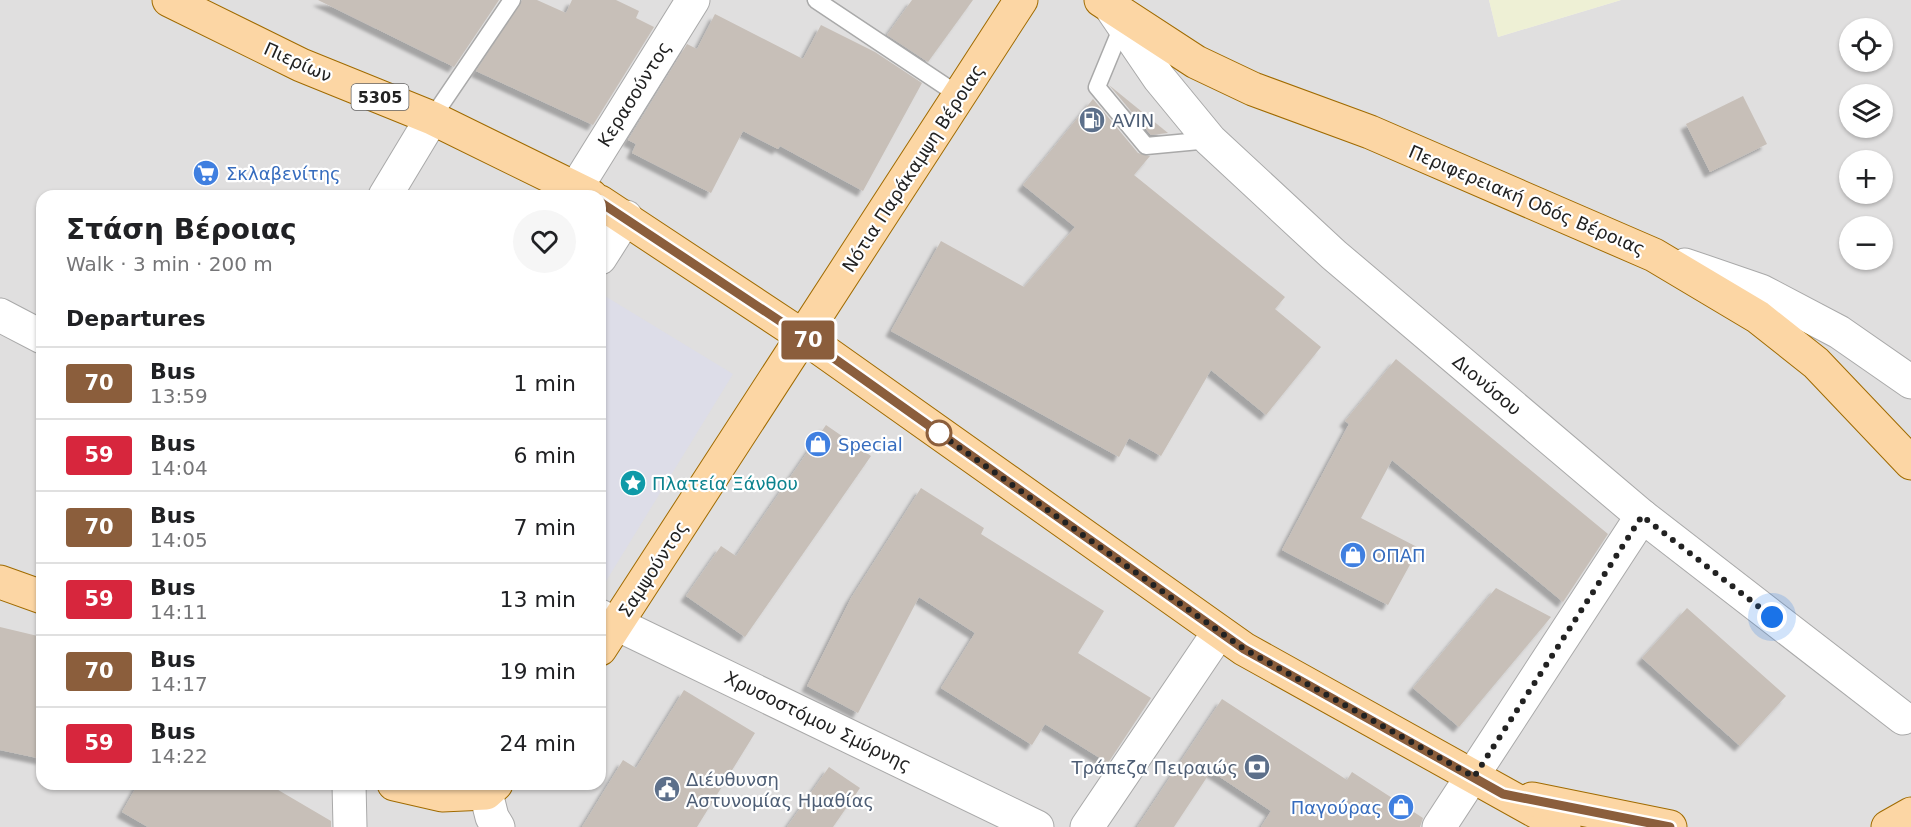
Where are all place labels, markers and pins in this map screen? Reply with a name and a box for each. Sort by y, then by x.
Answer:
fuel station icon: AVIN [1077,105,1107,135]
place label: AVIN [1112,110,1154,131]
supermarket icon: Σκλαβενίτης [191,158,221,188]
place label: Σκλαβενίτης [226,163,341,184]
unlabelled marker [926,420,952,446]
shop icon: Special [803,429,833,459]
place label: Special [838,434,903,455]
place icon: Πλατεία Ξάνθου [618,468,648,498]
place label: Πλατεία Ξάνθου [652,473,798,494]
shop icon: ΟΠΑΠ [1338,540,1368,570]
place label: ΟΠΑΠ [1372,545,1426,566]
bank icon: Τράπεζα Πειραιώς [1242,752,1272,782]
place label: Τράπεζα Πειραιώς [1070,757,1238,778]
place label: Διέυθυνση Αστυνομίας Ημαθίας [686,769,874,811]
public building icon: Διέυθυνση Αστυνομίας Ημαθίας [652,774,682,804]
shop icon: Παγούρας [1386,792,1416,822]
place label: Παγούρας [1291,797,1382,818]

